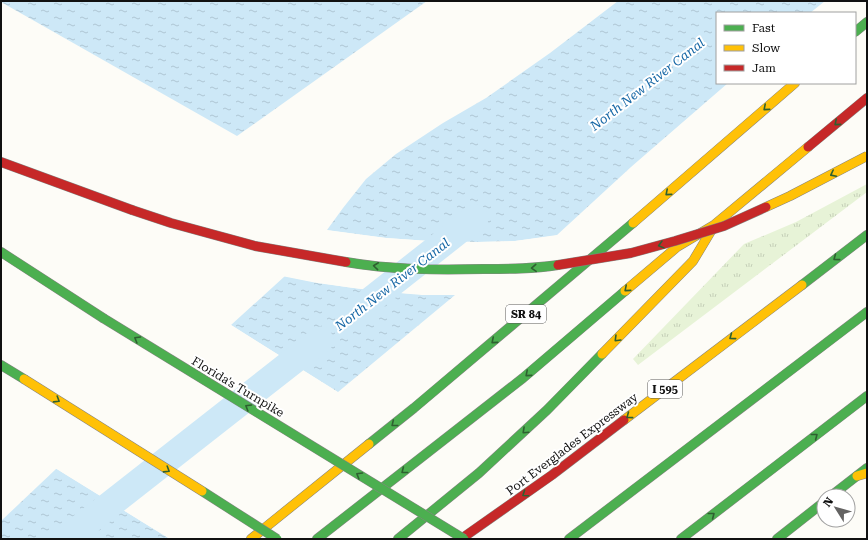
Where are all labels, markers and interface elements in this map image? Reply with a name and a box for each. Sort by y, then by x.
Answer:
legend [716,12,856,84]
text: Fast [752,21,776,35]
water label: North New River Canal [586,35,708,134]
text: Slow [752,41,780,55]
text: Jam [752,61,776,75]
one-way arrow [763,104,770,111]
one-way arrow [834,118,842,125]
one-way arrow [830,169,837,177]
one-way arrow [665,189,672,196]
water label: North New River Canal [331,235,453,334]
one-way arrow [658,240,665,249]
one-way arrow [833,253,840,260]
one-way arrow [373,261,379,270]
one-way arrow [531,263,537,272]
one-way arrow [624,284,631,291]
road number: SR 84 [506,305,546,323]
one-way arrow [730,332,737,339]
one-way arrow [614,334,622,342]
one-way arrow [134,337,141,344]
one-way arrow [491,337,498,344]
street label: Florida's Turnpike [189,354,287,420]
one-way arrow [525,369,533,377]
road number: I 595 [648,380,682,398]
street label: Port Everglades Expressway [503,389,641,498]
one-way arrow [53,396,60,403]
one-way arrow [245,404,252,412]
one-way arrow [627,411,634,418]
one-way arrow [391,420,398,427]
one-way arrow [522,426,530,434]
one-way arrow [810,433,817,440]
one-way arrow [163,465,170,472]
one-way arrow [401,467,408,474]
one-way arrow [356,472,363,480]
north arrow [816,488,856,528]
one-way arrow [522,489,529,497]
text: N [821,495,836,510]
one-way arrow [707,513,714,520]

